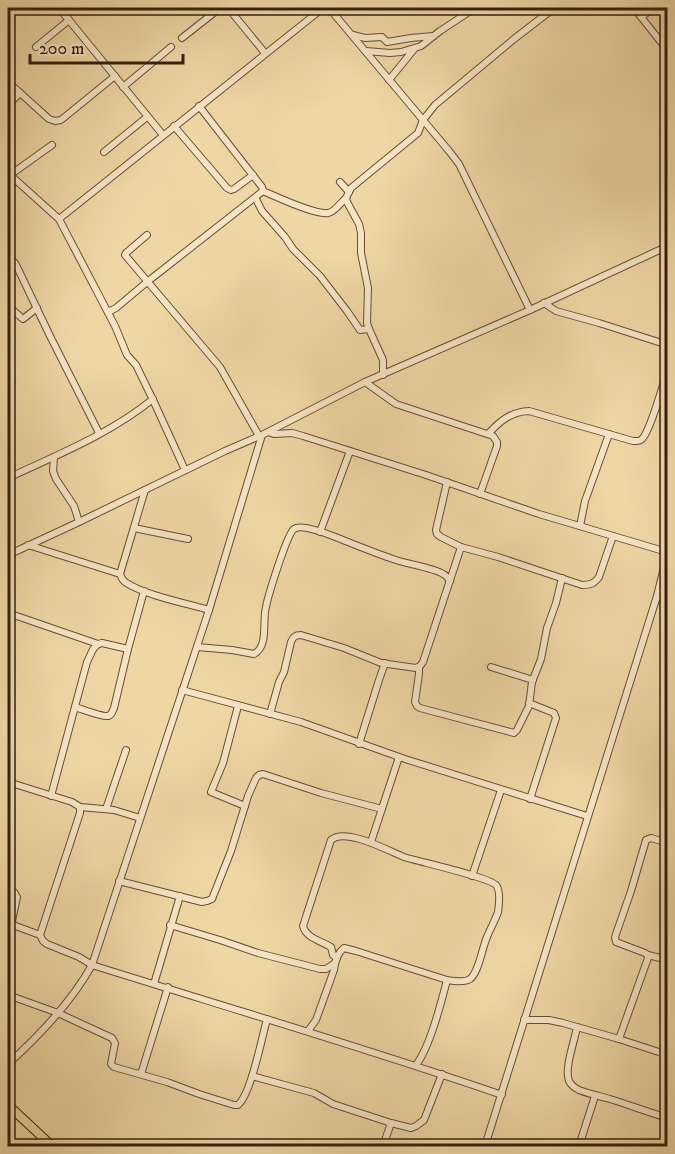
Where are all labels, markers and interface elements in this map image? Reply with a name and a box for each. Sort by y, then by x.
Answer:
scale bar [30,27,183,65]
text: 200 m [39,38,85,60]

